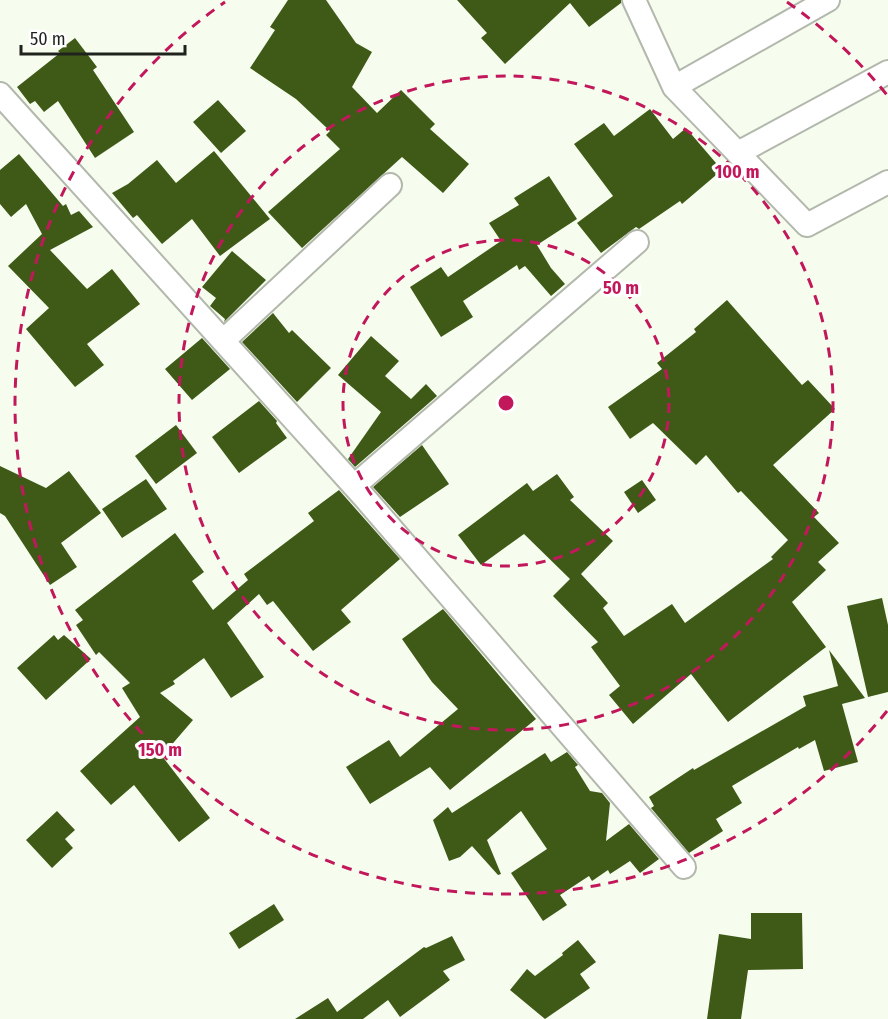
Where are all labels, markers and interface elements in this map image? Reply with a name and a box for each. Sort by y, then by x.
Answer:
scale bar [21,18,184,56]
text: 50 m [30,28,66,50]
text: 100 m [715,161,759,183]
text: 50 m [603,277,639,299]
centre of rings [496,393,516,413]
text: 150 m [138,739,182,761]

